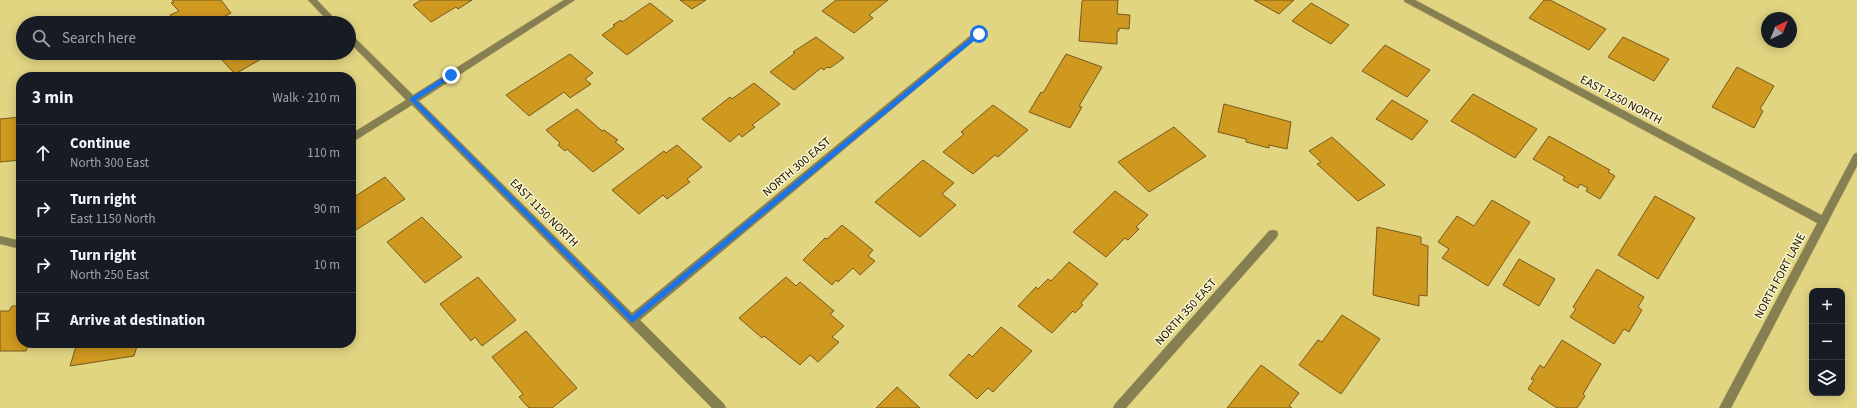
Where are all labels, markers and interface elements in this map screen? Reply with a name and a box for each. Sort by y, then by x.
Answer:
north arrow [1761,12,1797,48]
search box [16,16,356,60]
route start [970,25,988,43]
icon: search [30,27,52,49]
text: Search here [62,28,136,49]
route end [442,66,460,84]
street label: EAST 1250 NORTH [1577,71,1665,129]
text: 3 min [32,86,73,110]
text: Walk · 210 m [272,89,340,107]
text: Continue [70,133,130,154]
street label: NORTH 300 EAST [759,133,835,201]
icon: ahead [32,142,54,164]
text: 110 m [307,144,340,162]
text: North 300 East [70,154,149,172]
street label: EAST 1150 NORTH [506,175,582,251]
text: Turn right [70,189,136,210]
icon: right [32,198,54,220]
text: 90 m [314,200,340,218]
text: East 1150 North [70,210,155,228]
street label: NORTH FORT LANE [1750,230,1810,322]
text: Turn right [70,245,136,266]
icon: right [32,254,54,276]
text: 10 m [314,256,340,274]
text: North 250 East [70,266,149,284]
street label: NORTH 350 EAST [1151,274,1221,349]
map controls [1809,288,1845,396]
button: + [1809,288,1845,324]
icon: arrive [32,310,54,332]
text: Arrive at destination [70,310,205,331]
button: − [1809,324,1845,360]
button: layers [1809,360,1845,396]

